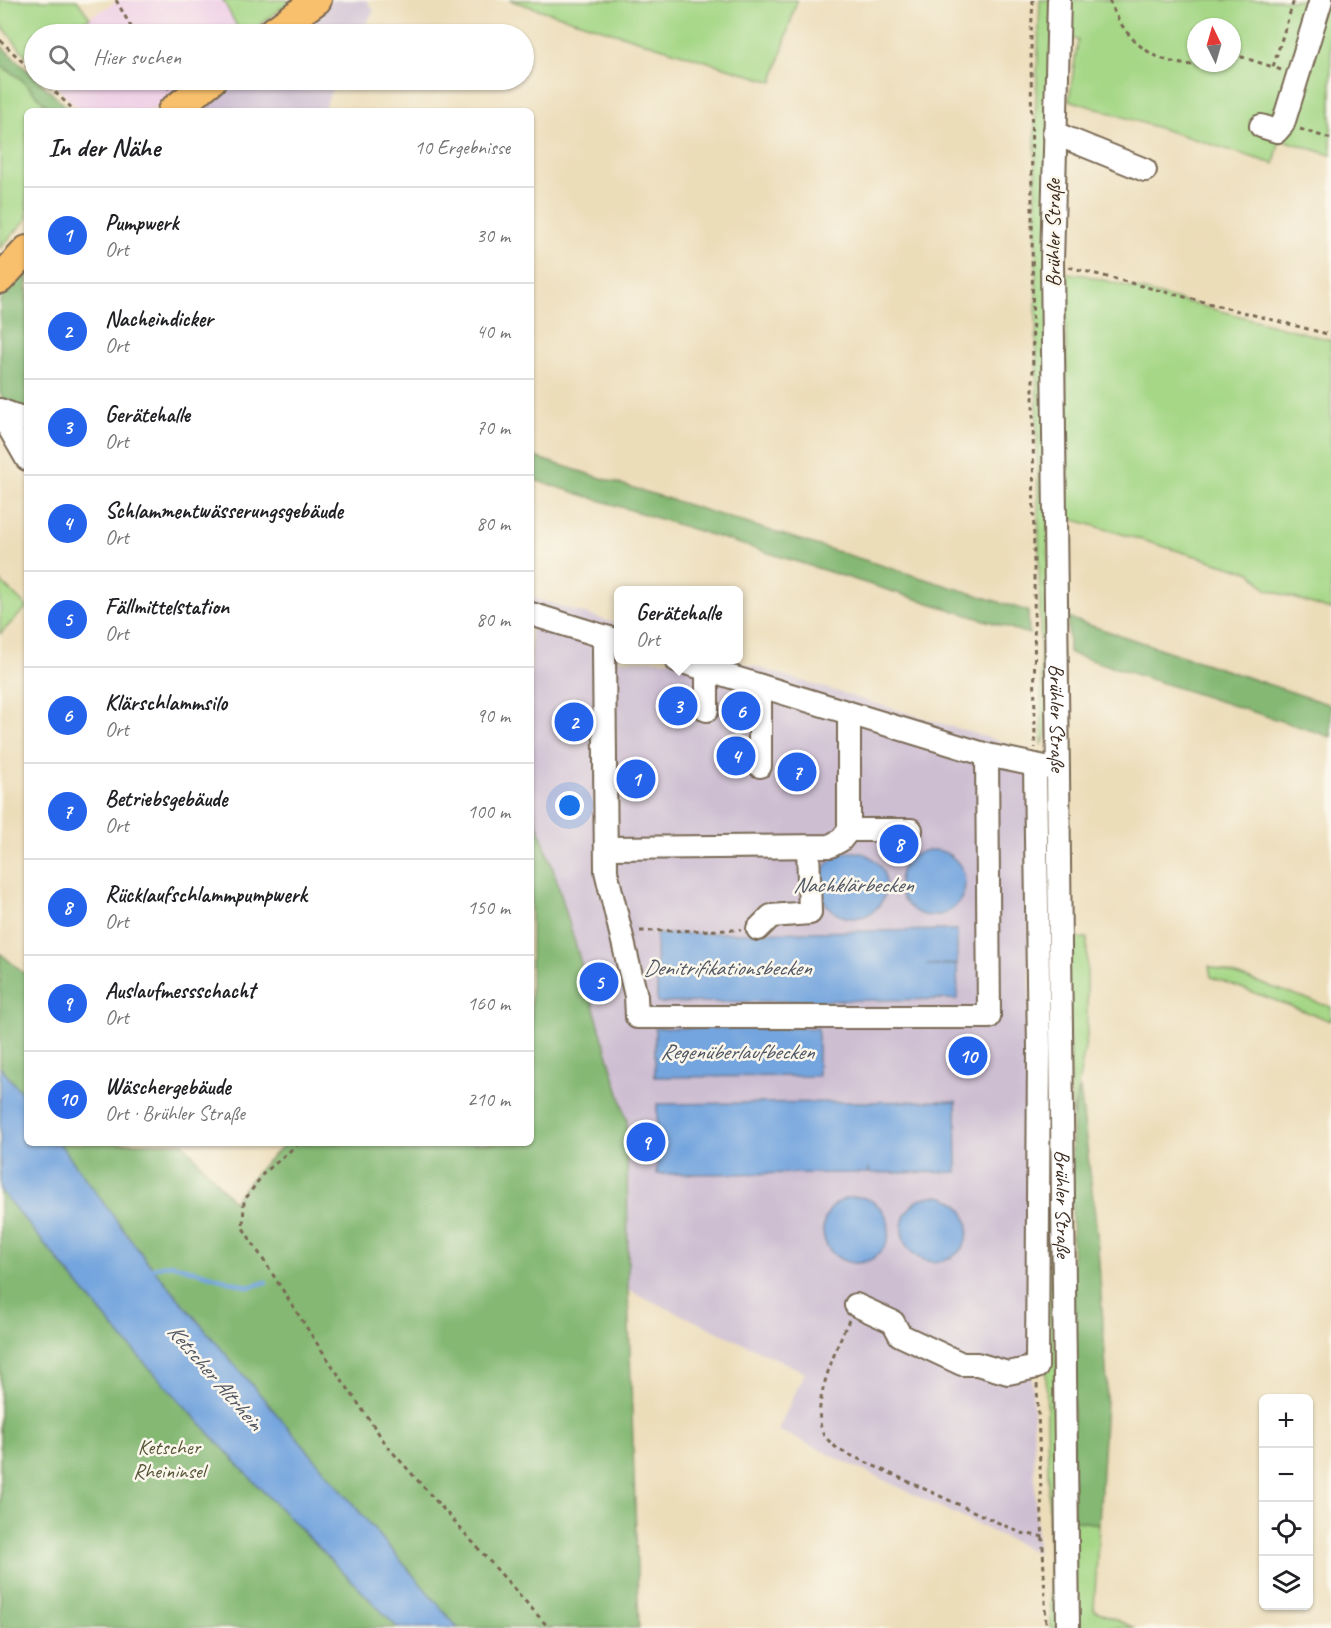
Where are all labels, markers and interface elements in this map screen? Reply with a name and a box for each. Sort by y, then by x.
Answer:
north arrow [1187,18,1241,72]
search box [24,24,534,90]
icon: search [45,41,78,74]
text: Hier suchen [93,43,181,71]
text: In der Nähe [48,131,160,164]
text: 10 Ergebnisse [414,135,510,160]
street label: Brühler Straße [1040,177,1066,287]
text: Pumpwerk [105,209,178,237]
text: 1 [63,223,72,248]
text: 30 m [476,223,510,248]
text: Ort [105,237,129,262]
text: Nacheindicker [105,305,213,333]
text: 2 [63,319,72,344]
text: 40 m [476,319,510,344]
text: Ort [105,333,129,358]
text: Gerätehalle [105,401,190,429]
text: 3 [63,415,72,440]
text: 70 m [476,415,510,440]
text: Ort [105,429,129,454]
text: Schlammentwässerungsgebäude [105,497,343,525]
text: 4 [63,511,72,536]
text: 80 m [476,511,510,536]
text: Ort [105,525,129,550]
popup [614,586,743,664]
text: Fällmittelstation [105,593,229,621]
text: Gerätehalle [636,599,721,627]
text: 5 [63,607,72,632]
text: 80 m [476,607,510,632]
text: Ort [105,621,129,646]
text: Ort [636,627,660,652]
street label: Brühler Straße [1044,664,1071,774]
pin: 3 [658,684,698,728]
pin: 6 [722,688,760,734]
text: Klärschlammsilo [105,689,227,717]
pin: 2 [554,700,594,744]
text: 6 [63,703,72,728]
text: 90 m [476,703,510,728]
text: Ort [105,717,129,742]
pin: 4 [716,734,756,778]
pin: 7 [778,750,816,794]
pin: 1 [616,756,656,802]
text: Betriebsgebäude [105,785,227,813]
your location [555,791,584,820]
text: 7 [63,799,72,824]
text: 100 m [467,799,510,824]
text: Ort [105,813,129,838]
pin: 8 [880,822,918,866]
water label: Nachklärbecken [793,871,915,899]
text: Rücklaufschlammpumpwerk [105,881,307,909]
text: 8 [63,895,72,920]
text: 150 m [467,895,510,920]
text: Ort [105,909,129,934]
water label: Denitrifikationsbecken [643,954,813,982]
pin: 5 [580,960,618,1004]
text: Auslaufmessschacht [105,977,255,1005]
text: 9 [63,991,72,1016]
text: 160 m [467,991,510,1016]
text: Ort [105,1005,129,1030]
pin: 10 [948,1034,988,1078]
water label: Regenüberlaufbecken [660,1038,816,1066]
text: Wäschergebäude [105,1073,231,1101]
text: 10 [59,1087,77,1112]
text: 210 m [467,1087,510,1112]
text: Ort · Brühler Straße [105,1101,245,1126]
pin: 9 [626,1120,666,1164]
street label: Brühler Straße [1049,1150,1077,1260]
water label: Ketscher Altrhein [161,1318,270,1438]
map controls [1259,1394,1313,1610]
button: + [1259,1394,1313,1448]
park label: Ketscher Rheininsel [133,1434,209,1484]
button: − [1259,1448,1313,1502]
button: locate [1259,1502,1313,1556]
button: layers [1259,1556,1313,1610]

